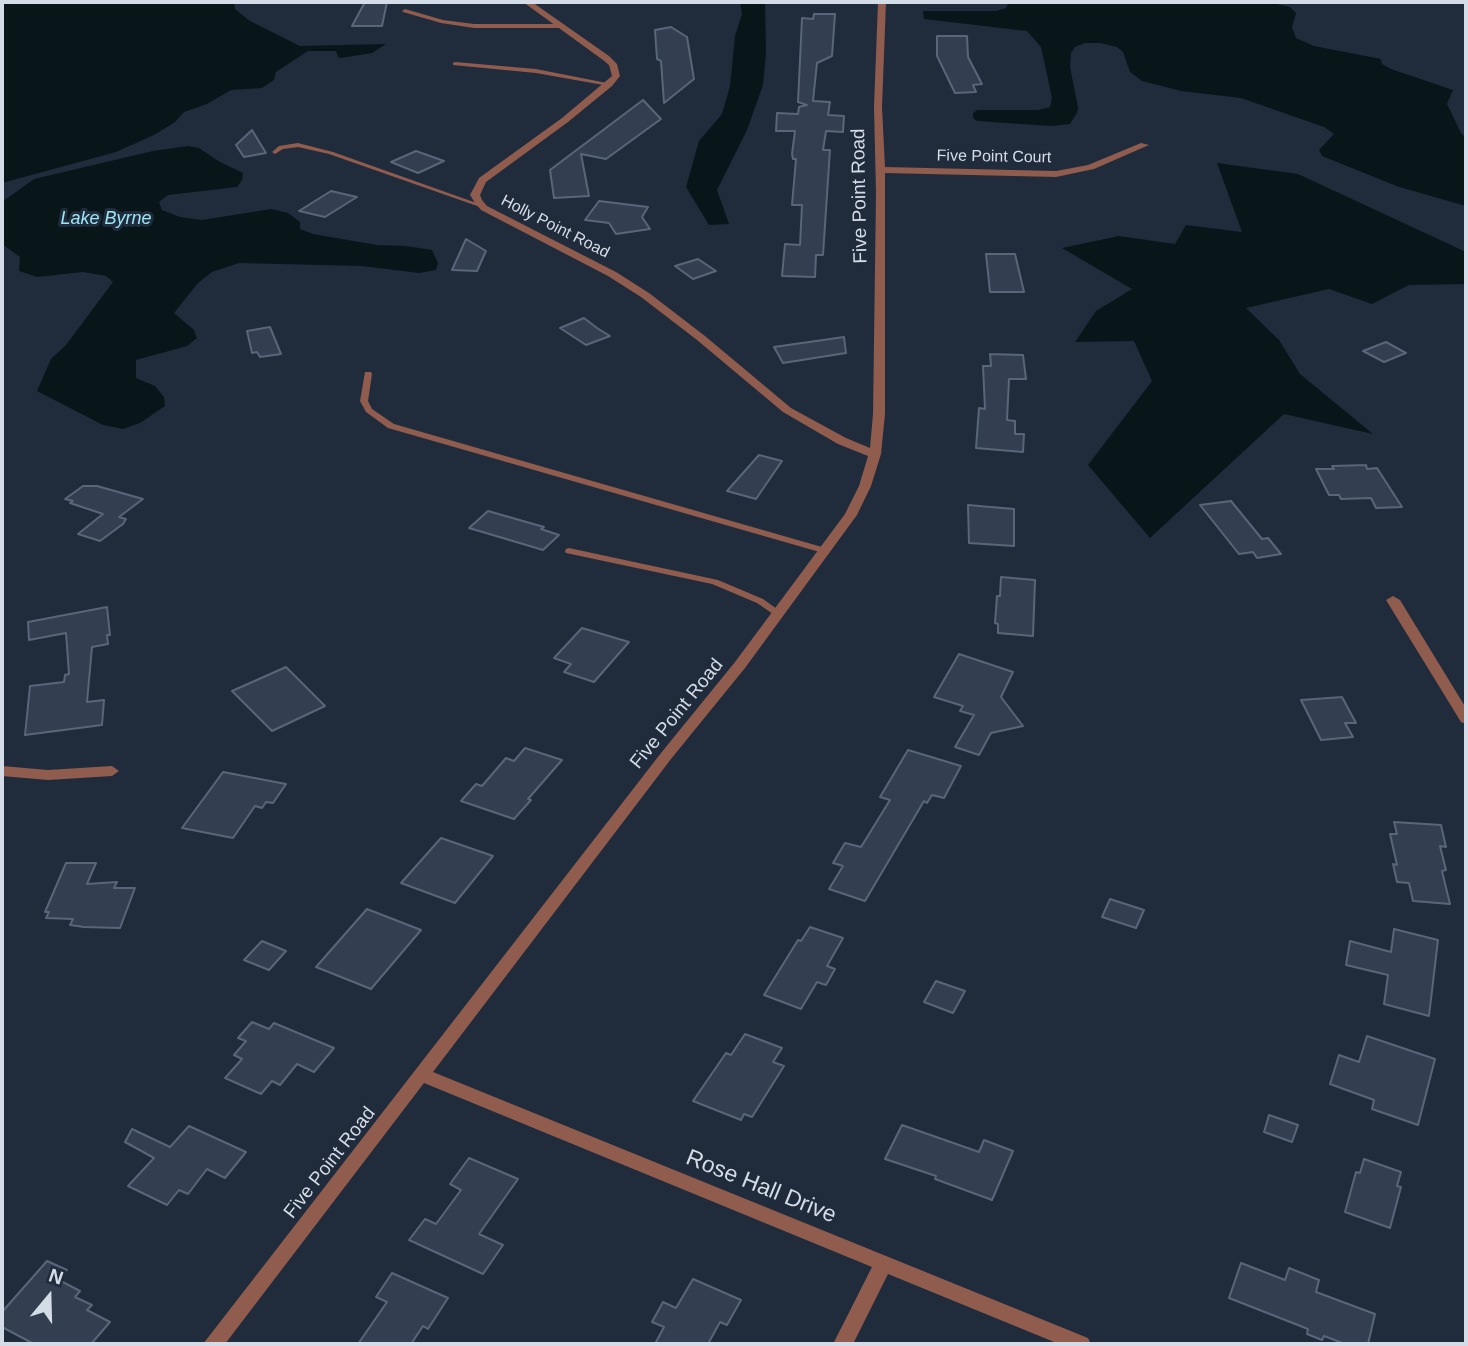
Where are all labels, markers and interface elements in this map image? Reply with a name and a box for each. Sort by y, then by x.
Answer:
street label: Five Point Road [847,128,873,264]
street label: Five Point Court [936,146,1052,168]
street label: Holly Point Road [498,191,612,263]
water label: Lake Byrne [60,208,152,230]
street label: Five Point Road [626,654,728,774]
street label: Five Point Road [279,1103,381,1223]
street label: Rose Hall Drive [682,1144,840,1230]
north arrow [14,1262,84,1332]
text: N [46,1265,66,1289]

